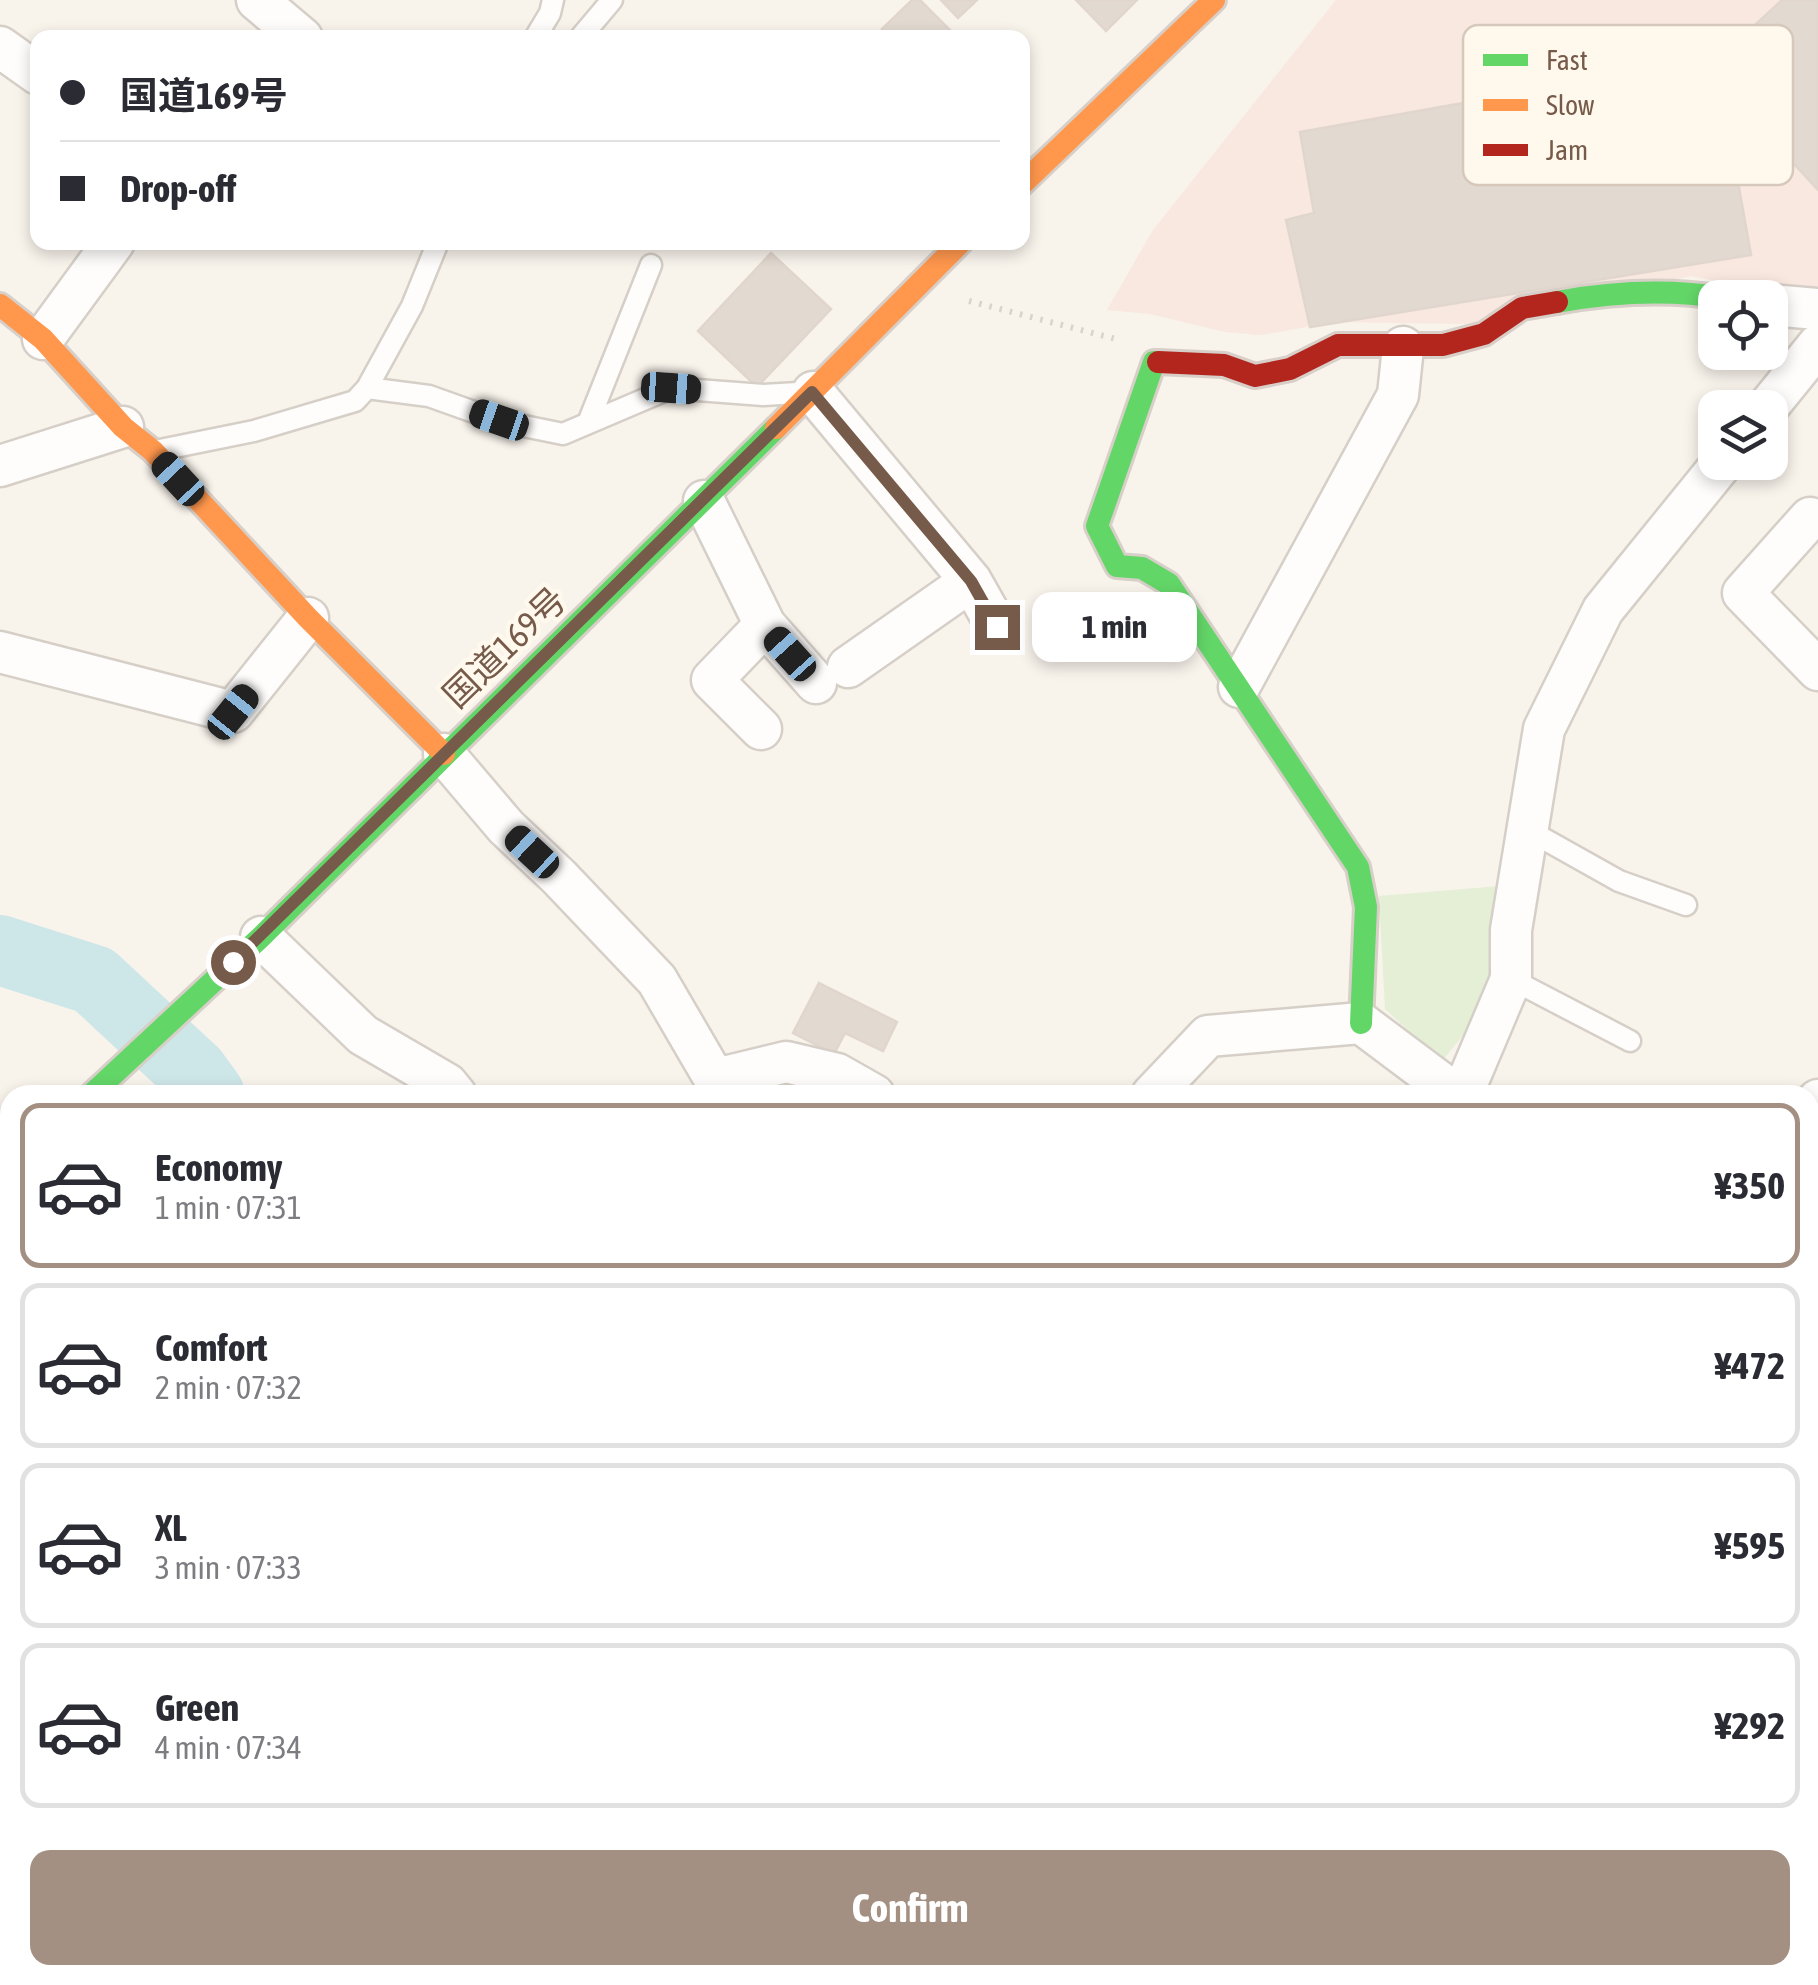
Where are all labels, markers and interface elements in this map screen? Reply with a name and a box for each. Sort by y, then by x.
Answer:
legend [1463,25,1793,185]
text: Fast [1546,44,1588,76]
text: 国道169号 [120,74,288,117]
text: Slow [1546,89,1595,121]
text: Jam [1546,134,1588,166]
text: Drop-off [120,167,236,210]
map controls [1698,280,1788,480]
button: locate [1698,280,1788,370]
car [640,371,702,405]
button: layers [1698,390,1788,480]
car [466,396,532,444]
car [147,447,209,511]
street label: 国道169号 [435,579,573,715]
callout: 1 min [1032,592,1197,662]
route end [975,605,1020,650]
text: 1 min [1082,608,1147,645]
car [759,622,821,686]
car [202,679,264,745]
car [500,821,564,883]
route start [211,940,256,985]
icon: car [35,1141,125,1231]
text: Economy [155,1146,282,1189]
text: ¥350 [1715,1164,1785,1207]
text: 1 min · 07:31 [155,1189,302,1226]
icon: car [35,1321,125,1411]
text: Comfort [155,1326,267,1369]
text: ¥472 [1715,1344,1785,1387]
text: 2 min · 07:32 [155,1369,302,1406]
icon: car [35,1501,125,1591]
text: XL [155,1506,187,1549]
text: ¥595 [1715,1524,1785,1567]
text: 3 min · 07:33 [155,1549,302,1586]
icon: car [35,1681,125,1771]
text: Green [155,1686,239,1729]
text: ¥292 [1715,1704,1785,1747]
text: 4 min · 07:34 [155,1729,302,1766]
button: Confirm [30,1850,1790,1965]

